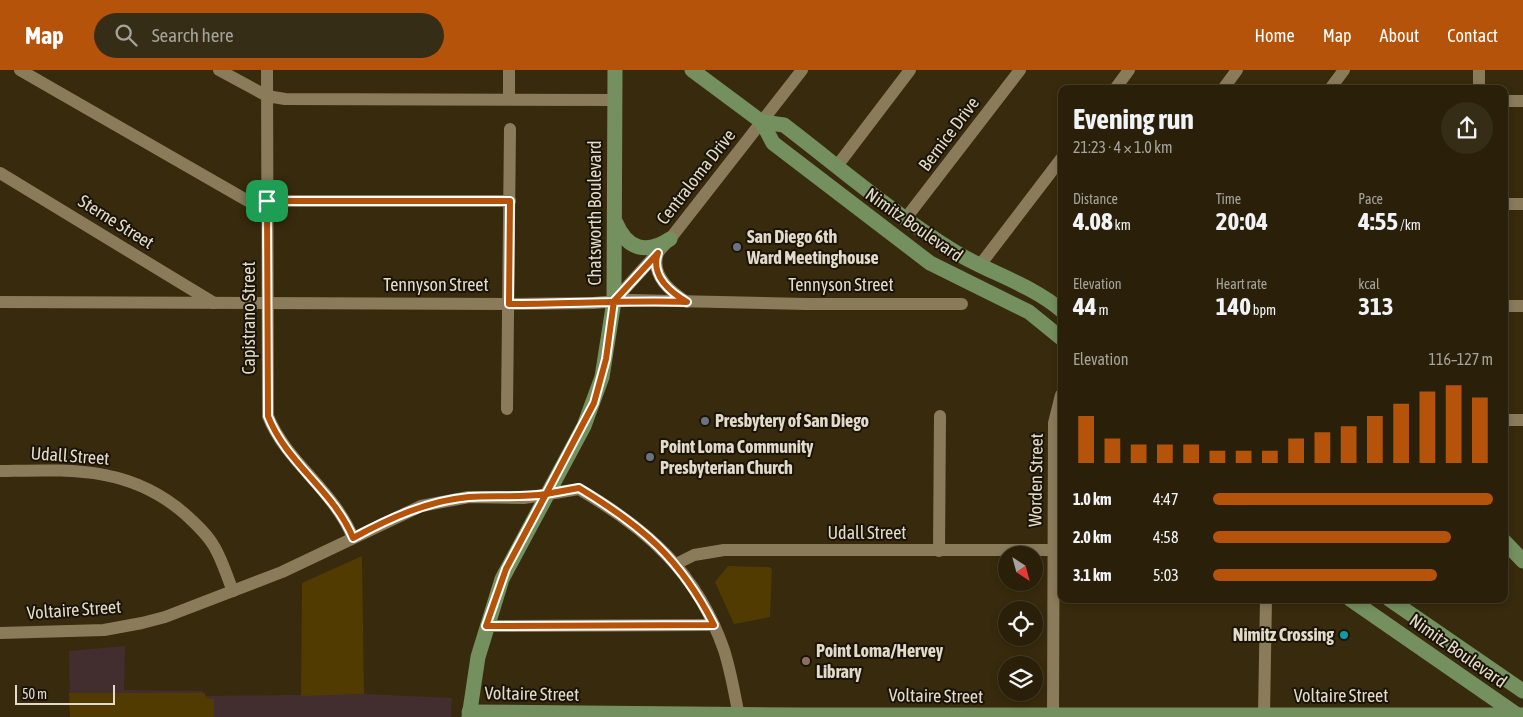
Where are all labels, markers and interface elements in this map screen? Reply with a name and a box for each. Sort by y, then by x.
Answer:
search box [94,13,444,58]
icon: search [112,21,140,49]
text: Map [25,22,64,49]
text: Search here [152,24,234,46]
text: Home [1255,25,1295,46]
text: Map [1323,25,1352,46]
text: About [1380,25,1419,46]
text: Contact [1447,25,1498,46]
street label: Bernice Drive [914,93,983,175]
button: share [1441,102,1493,154]
text: Evening run [1073,103,1194,135]
street label: Centraloma Drive [652,125,739,229]
text: 21:23 · 4 × 1.0 km [1073,138,1173,156]
street label: Chatsworth Boulevard [584,141,605,286]
pin [246,180,288,222]
street label: Nimitz Boulevard [862,183,967,266]
icon: arrive [253,187,281,215]
street label: Sterne Street [75,190,158,253]
text: Distance [1073,191,1118,207]
text: Time [1216,191,1241,207]
text: Pace [1358,191,1383,207]
text: 4.08 [1073,207,1113,235]
text: 20:04 [1216,207,1268,235]
text: 4:55 [1358,207,1398,235]
text: km [1113,217,1131,233]
text: /km [1398,217,1421,233]
place label: San Diego 6th Ward Meetinghouse [746,226,879,268]
marker: San Diego 6th Ward Meetinghouse [731,241,743,253]
street label: Capistrano Street [238,261,259,375]
street label: Tennyson Street [383,274,489,295]
street label: Tennyson Street [788,274,894,295]
text: Elevation [1073,276,1122,292]
text: Heart rate [1216,276,1267,292]
text: kcal [1358,276,1380,292]
text: 44 [1073,292,1097,320]
text: 140 [1216,292,1251,320]
text: 313 [1358,292,1394,320]
text: m [1097,302,1109,318]
text: bpm [1251,302,1276,318]
text: Elevation [1073,350,1128,368]
text: 116–127 m [1429,350,1493,368]
place label: Presbytery of San Diego [715,410,869,431]
marker: Presbytery of San Diego [699,415,711,427]
street label: Worden Street [1024,433,1047,527]
place label: Point Loma Community Presbyterian Church [660,436,814,478]
street label: Udall Street [30,442,110,469]
marker: Point Loma Community Presbyterian Church [644,451,656,463]
text: 1.0 km [1073,490,1112,508]
text: 4:47 [1153,490,1178,508]
street label: Udall Street [827,522,907,543]
text: 2.0 km [1073,528,1112,546]
text: 4:58 [1153,528,1178,546]
north arrow [998,546,1042,591]
map controls [998,546,1043,701]
text: 3.1 km [1073,566,1112,584]
text: 5:03 [1153,566,1179,584]
street label: Voltaire Street [26,596,122,623]
button: locate [998,601,1043,646]
street label: Nimitz Boulevard [1406,609,1511,692]
place label: Nimitz Crossing [1233,624,1334,645]
marker: Nimitz Crossing [1338,629,1350,641]
place label: Point Loma/Hervey Library [816,640,944,682]
marker: Point Loma/Hervey Library [800,655,812,667]
button: layers [998,656,1043,701]
scale bar [15,682,115,705]
street label: Voltaire Street [485,682,580,705]
street label: Voltaire Street [889,684,984,707]
street label: Voltaire Street [1294,685,1388,706]
text: 50 m [22,686,47,702]

